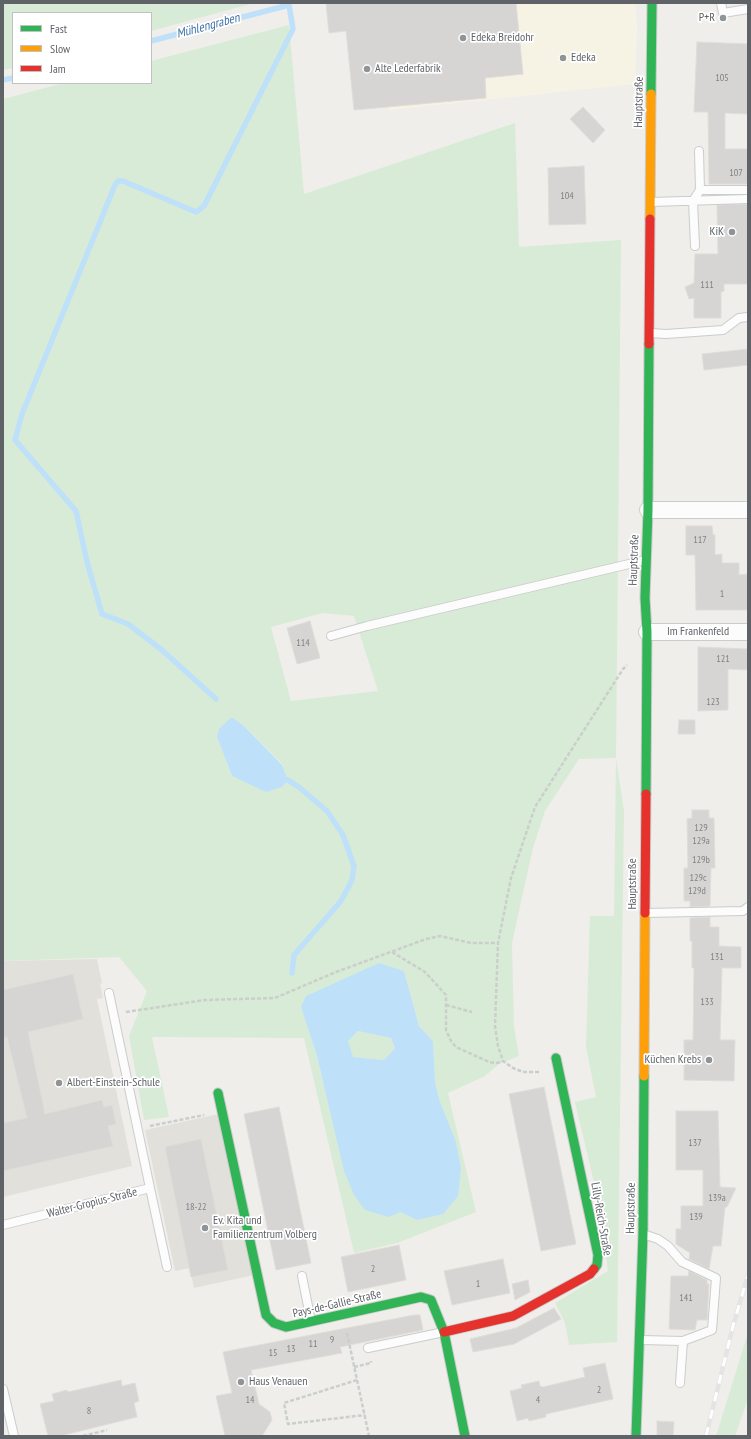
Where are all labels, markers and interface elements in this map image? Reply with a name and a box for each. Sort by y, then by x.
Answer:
water label: Mühlengraben [175,10,241,42]
place label: P+R [699,11,715,25]
legend [12,12,152,84]
marker: P+R [718,13,728,23]
text: Fast [50,21,67,36]
place label: Edeka Breidohr [471,31,534,45]
marker: Edeka Breidohr [458,33,468,43]
text: Slow [50,41,70,56]
place label: Edeka [571,51,596,65]
marker: Edeka [558,53,568,63]
text: Jam [50,61,66,76]
place label: Alte Lederfabrik [375,62,441,76]
marker: Alte Lederfabrik [362,64,372,74]
house number: 105 [715,72,729,84]
street label: Hauptstraße [631,76,647,128]
house number: 107 [729,167,743,179]
house number: 104 [560,190,574,202]
place label: KiK [710,225,724,239]
marker: KiK [727,227,737,237]
house number: 111 [700,279,714,291]
street label: Hauptstraße [626,534,642,586]
house number: 117 [693,534,707,546]
house number: 1 [720,588,724,600]
street label: Im Frankenfeld [667,625,729,639]
house number: 114 [296,637,310,649]
house number: 121 [716,653,730,665]
house number: 123 [706,696,720,708]
house number: 129 [694,822,708,834]
house number: 129a [692,835,710,847]
house number: 129b [692,854,710,866]
street label: Hauptstraße [626,858,640,910]
house number: 129c [689,872,707,884]
house number: 129d [688,885,706,897]
house number: 131 [710,951,724,963]
house number: 133 [700,996,714,1008]
place label: Küchen Krebs [644,1053,701,1067]
marker: Küchen Krebs [704,1055,714,1065]
place label: Albert-Einstein-Schule [67,1076,160,1090]
marker: Albert-Einstein-Schule [54,1078,64,1088]
house number: 137 [688,1137,702,1149]
street label: Lilly-Reich-Straße [587,1181,615,1257]
street label: Hauptstraße [623,1182,639,1234]
street label: Walter-Gropius-Straße [45,1185,139,1221]
house number: 139a [708,1192,726,1204]
house number: 18-22 [186,1201,206,1213]
house number: 139 [689,1211,703,1223]
place label: Ev. Kita und Familienzentrum Volberg [213,1214,317,1242]
marker: Ev. Kita und Familienzentrum Volberg [200,1223,210,1233]
house number: 2 [371,1263,375,1275]
house number: 1 [476,1278,480,1290]
street label: Pays-de-Gallie-Straße [291,1287,383,1321]
house number: 141 [679,1292,693,1304]
house number: 9 [330,1334,334,1346]
house number: 11 [309,1338,317,1350]
house number: 13 [287,1343,295,1355]
house number: 15 [269,1347,277,1359]
place label: Haus Venauen [249,1375,307,1389]
marker: Haus Venauen [236,1377,246,1387]
house number: 2 [597,1384,601,1396]
house number: 14 [246,1394,254,1406]
house number: 4 [536,1394,540,1406]
house number: 8 [87,1405,91,1417]

